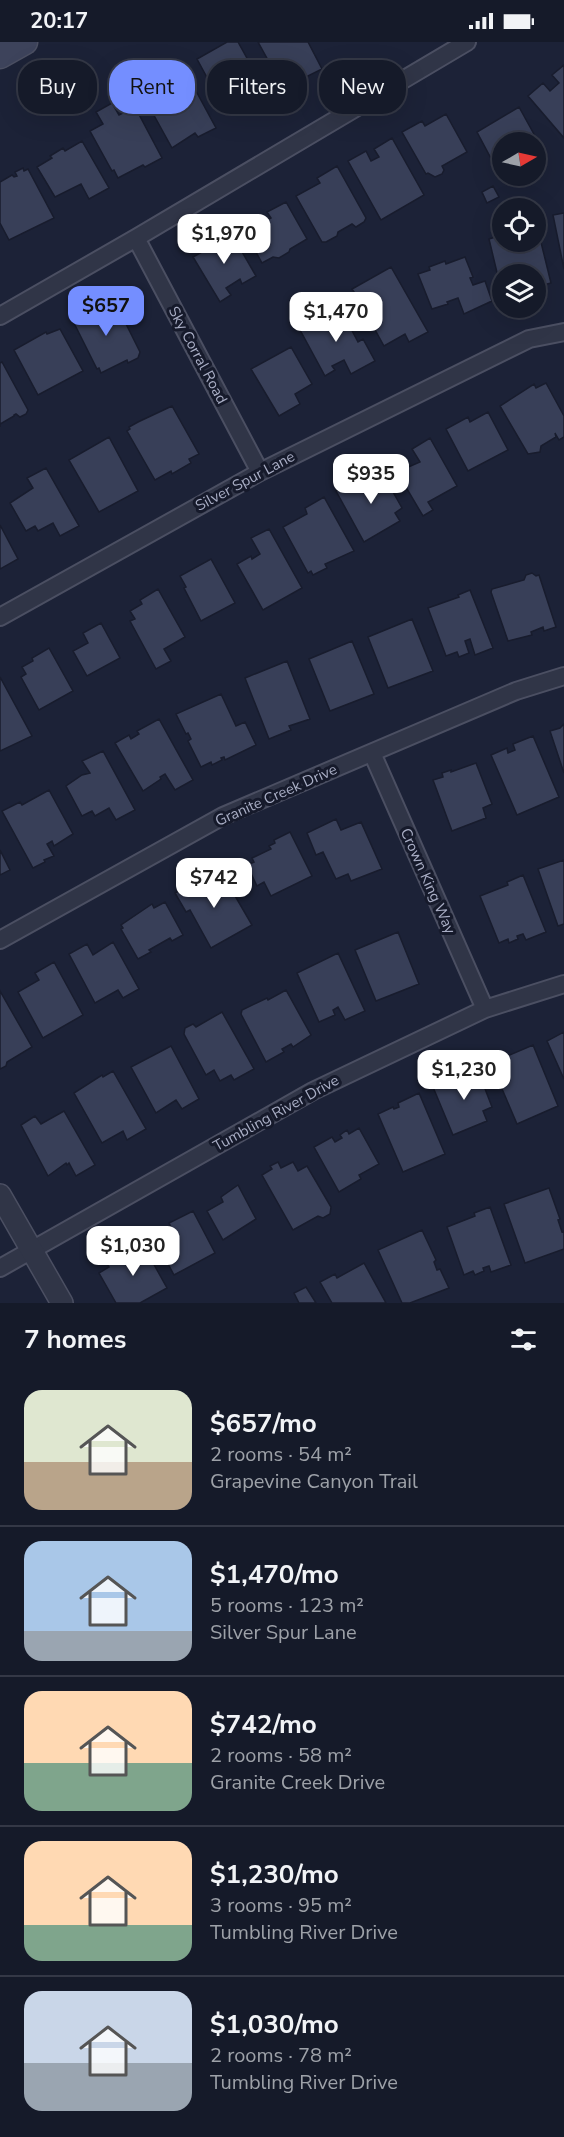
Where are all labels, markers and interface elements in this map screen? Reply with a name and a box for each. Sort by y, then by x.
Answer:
text: 20:17 [30,6,88,36]
chip: Buy [18,60,97,114]
chip: Rent [109,60,195,114]
chip: Filters [207,60,307,114]
chip: New [319,60,406,114]
north arrow [492,132,546,186]
map controls [492,132,546,318]
button: locate [492,198,546,252]
pin: $1,970 [175,214,273,265]
text: $1,970 [192,220,256,247]
button: layers [492,264,546,318]
pin: $657 [70,286,142,337]
text: $657 [82,292,130,319]
pin: $1,470 [287,292,385,343]
text: $1,470 [304,298,368,325]
street label: Sky Corral Road [164,303,232,407]
street label: Silver Spur Lane [192,446,298,516]
pin: $935 [335,454,407,505]
text: $935 [347,460,395,487]
street label: Granite Creek Drive [212,759,340,831]
street label: Crown King Way [396,825,460,937]
pin: $742 [178,858,250,909]
text: $742 [190,864,238,891]
pin: $1,230 [415,1050,513,1101]
text: $1,230 [432,1056,496,1083]
street label: Tumbling River Drive [210,1070,342,1156]
pin: $1,030 [84,1226,182,1277]
text: $1,030 [101,1232,165,1259]
text: 7 homes [24,1322,126,1357]
icon: filters [507,1323,540,1356]
text: $657/mo [210,1406,317,1441]
icon: home [72,1414,144,1486]
text: 2 rooms · 54 m² [210,1441,352,1468]
text: Grapevine Canyon Trail [210,1468,418,1495]
text: $1,470/mo [210,1557,339,1592]
icon: home [72,1565,144,1637]
text: 5 rooms · 123 m² [210,1592,364,1619]
text: Silver Spur Lane [210,1619,357,1646]
text: $742/mo [210,1707,317,1742]
icon: home [72,1715,144,1787]
text: 2 rooms · 58 m² [210,1742,352,1769]
text: Granite Creek Drive [210,1769,385,1796]
text: $1,230/mo [210,1857,339,1892]
icon: home [72,1865,144,1937]
text: 3 rooms · 95 m² [210,1892,352,1919]
text: Tumbling River Drive [210,1919,398,1946]
text: $1,030/mo [210,2007,339,2042]
icon: home [72,2015,144,2087]
text: 2 rooms · 78 m² [210,2042,352,2069]
text: Tumbling River Drive [210,2069,398,2096]

